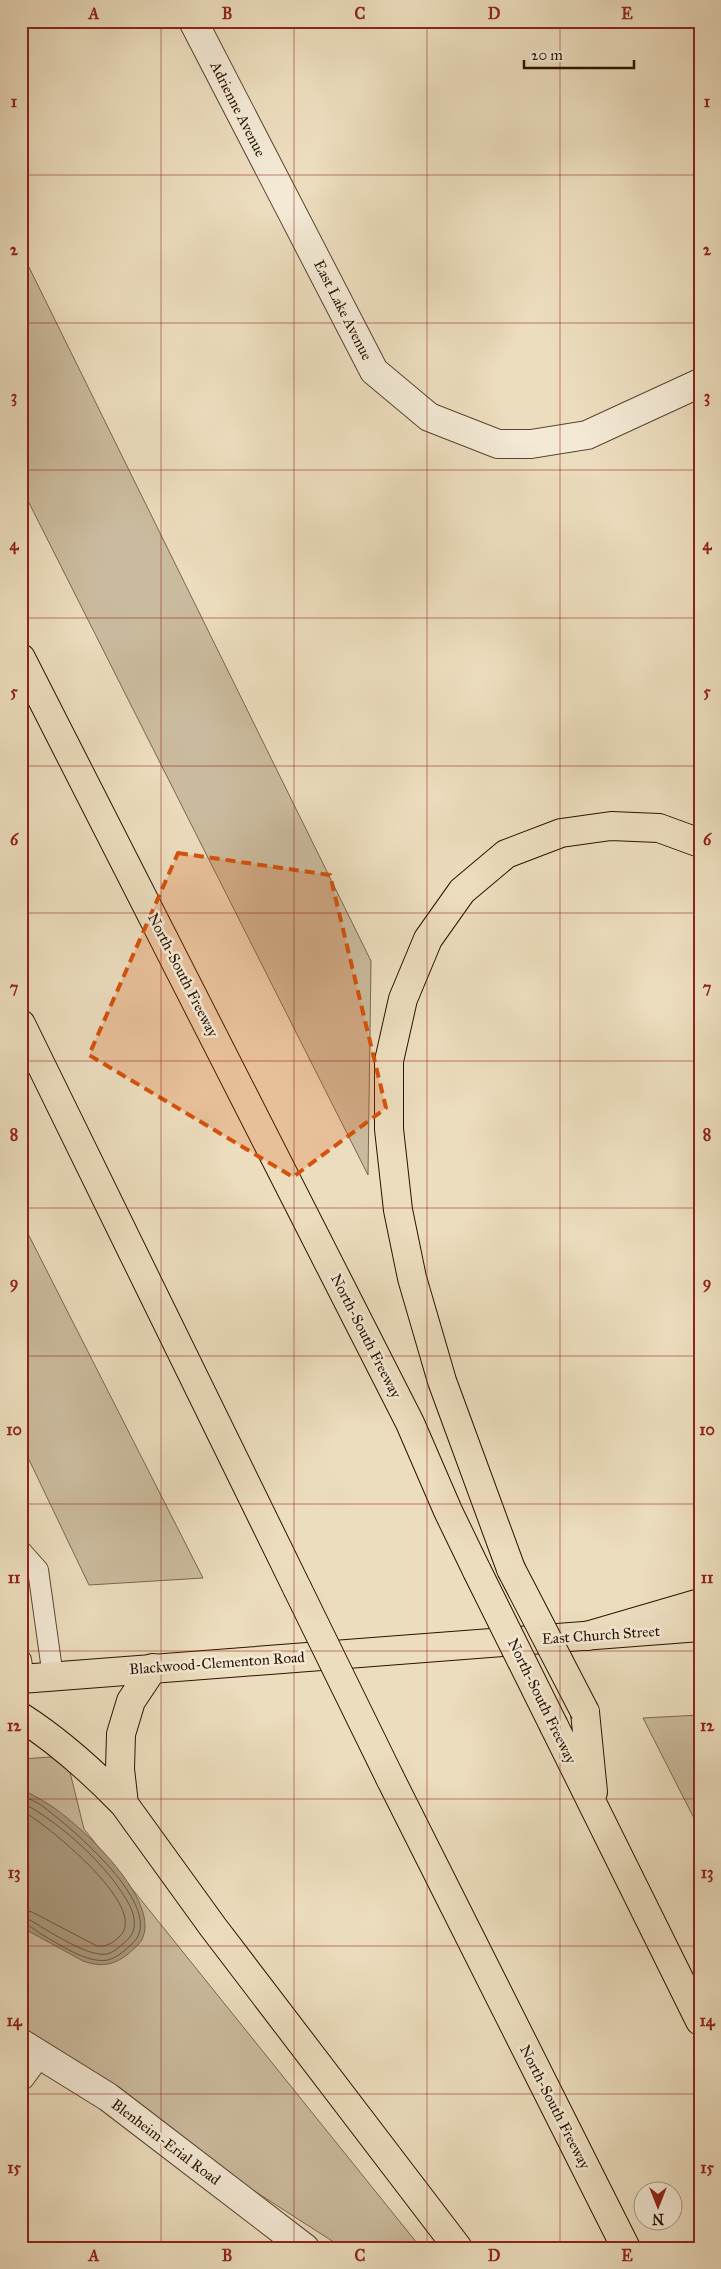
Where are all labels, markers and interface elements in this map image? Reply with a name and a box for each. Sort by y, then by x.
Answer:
text: A [88,4,100,23]
text: B [222,4,232,23]
text: C [355,4,366,23]
text: D [488,4,501,23]
text: E [621,4,633,23]
scale bar [524,38,634,70]
text: 20 m [531,46,563,64]
street label: Adrienne Avenue [206,58,270,160]
text: 1 [11,92,18,111]
text: 1 [704,92,711,111]
text: 2 [10,240,19,259]
text: 2 [703,240,712,259]
street label: East Lake Avenue [310,257,376,363]
text: 3 [11,387,17,407]
text: 3 [704,387,710,407]
text: 4 [10,535,20,555]
text: 4 [703,535,713,555]
text: 5 [10,682,18,701]
text: 5 [703,682,711,701]
text: 6 [10,830,19,849]
text: 6 [703,830,712,849]
street label: North-South Freeway [144,910,223,1041]
text: 7 [10,978,19,997]
text: 7 [703,978,712,997]
text: 8 [10,1125,18,1144]
text: 8 [703,1125,711,1144]
street label: North-South Freeway [327,1271,406,1402]
text: 9 [10,1273,18,1293]
text: 9 [703,1273,711,1293]
text: 10 [6,1420,22,1439]
text: 10 [699,1420,715,1439]
text: 11 [8,1568,21,1587]
text: 11 [701,1568,714,1587]
street label: East Church Street [541,1622,661,1648]
street label: North-South Freeway [504,1635,581,1767]
street label: Blackwood-Clementon Road [129,1648,306,1678]
text: 12 [7,1716,22,1735]
text: 12 [700,1716,715,1735]
text: 13 [8,1863,20,1883]
text: 13 [701,1863,713,1883]
text: 14 [6,2011,23,2031]
text: 14 [699,2011,716,2031]
street label: North-South Freeway [516,2042,595,2173]
street label: Blenheim-Erial Road [108,2095,224,2189]
text: 15 [7,2158,21,2177]
text: 15 [700,2158,714,2177]
north arrow [634,2182,684,2232]
text: N [652,2210,664,2227]
text: A [88,2246,100,2265]
text: B [222,2246,232,2265]
text: C [355,2246,366,2265]
text: D [488,2246,501,2265]
text: E [621,2246,633,2265]

